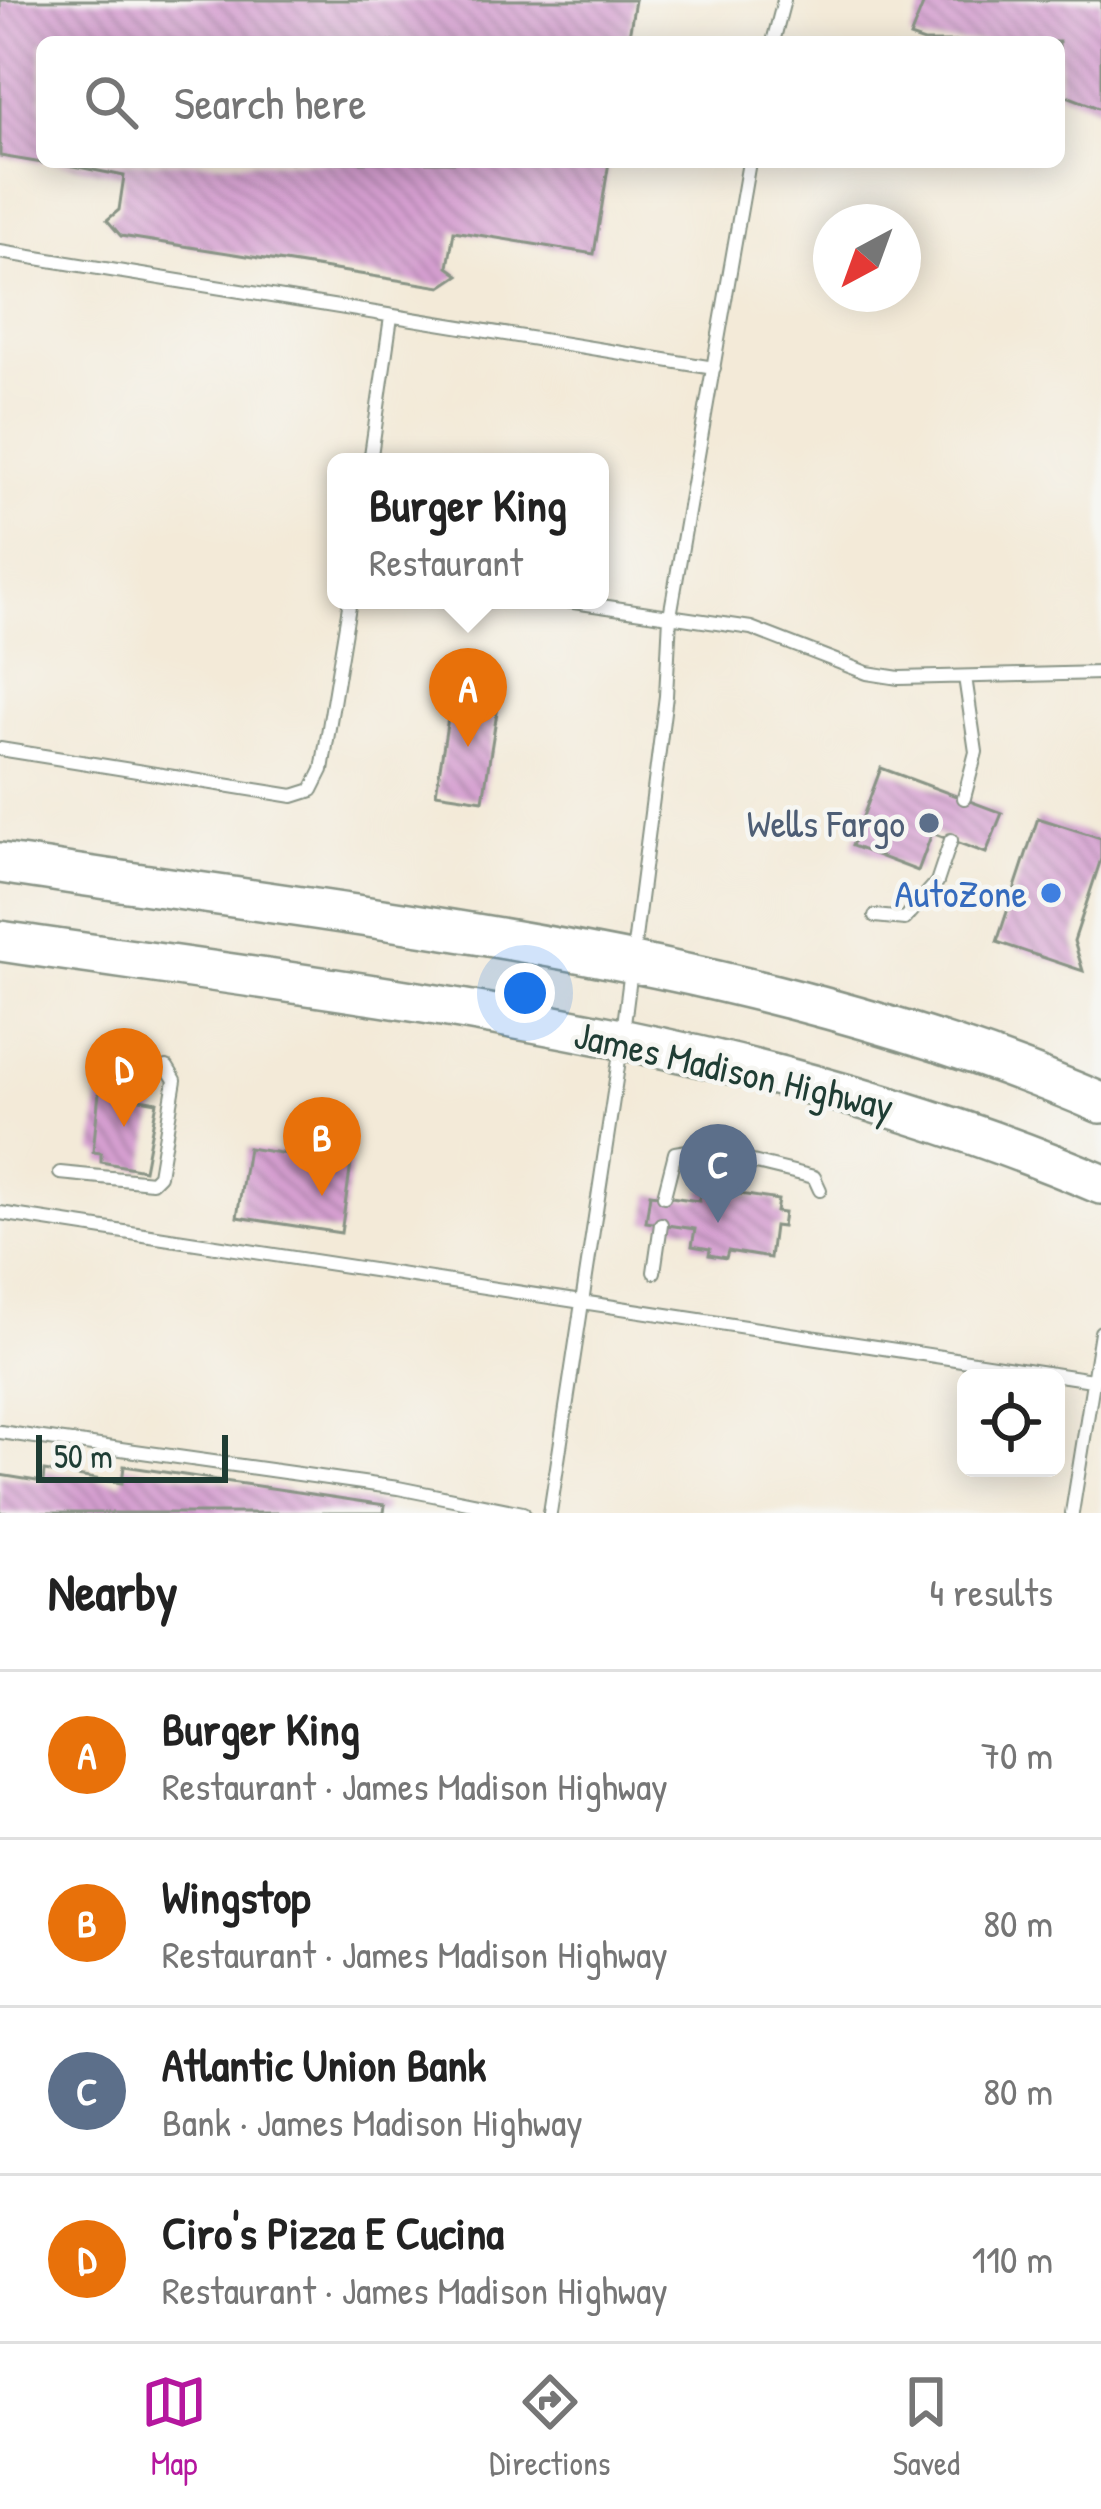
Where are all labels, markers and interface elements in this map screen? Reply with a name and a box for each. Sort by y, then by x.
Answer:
search box [36,36,1065,168]
icon: search [78,69,144,135]
text: Search here [174,72,366,133]
north arrow [813,204,921,312]
popup [327,453,609,609]
text: Burger King [369,474,567,535]
text: Restaurant [369,535,523,588]
pin: A [429,648,507,747]
place label: Wells Fargo [747,796,905,849]
marker: Wells Fargo [916,810,942,836]
place label: AutoZone [895,866,1027,919]
marker: AutoZone [1038,880,1064,906]
your location [495,963,555,1023]
street label: James Madison Highway [569,1007,899,1132]
pin: D [85,1028,163,1127]
pin: B [283,1097,361,1196]
pin: C [679,1124,757,1223]
map controls [957,1369,1065,1477]
button: locate [957,1369,1065,1477]
scale bar [36,1429,228,1482]
text: 50 m [54,1434,113,1478]
text: Nearby [48,1557,178,1626]
text: 4 results [929,1565,1053,1618]
text: Burger King [162,1698,360,1759]
text: A [77,1728,97,1781]
text: 70 m [981,1728,1053,1781]
text: Restaurant · James Madison Highway [162,1759,668,1812]
text: Wingstop [162,1866,310,1927]
text: B [77,1896,97,1949]
text: 80 m [983,1896,1053,1949]
text: Restaurant · James Madison Highway [162,1927,668,1980]
text: Atlantic Union Bank [162,2034,486,2095]
text: C [76,2064,98,2117]
text: 80 m [983,2064,1053,2117]
text: Bank · James Madison Highway [162,2095,583,2148]
text: Ciro's Pizza E Cucina [162,2202,504,2263]
text: D [78,2232,96,2285]
text: 110 m [972,2232,1053,2285]
text: Restaurant · James Madison Highway [162,2263,668,2316]
tab: Map [141,2369,207,2485]
tab: Directions [489,2369,611,2485]
tab: Saved [893,2369,960,2485]

